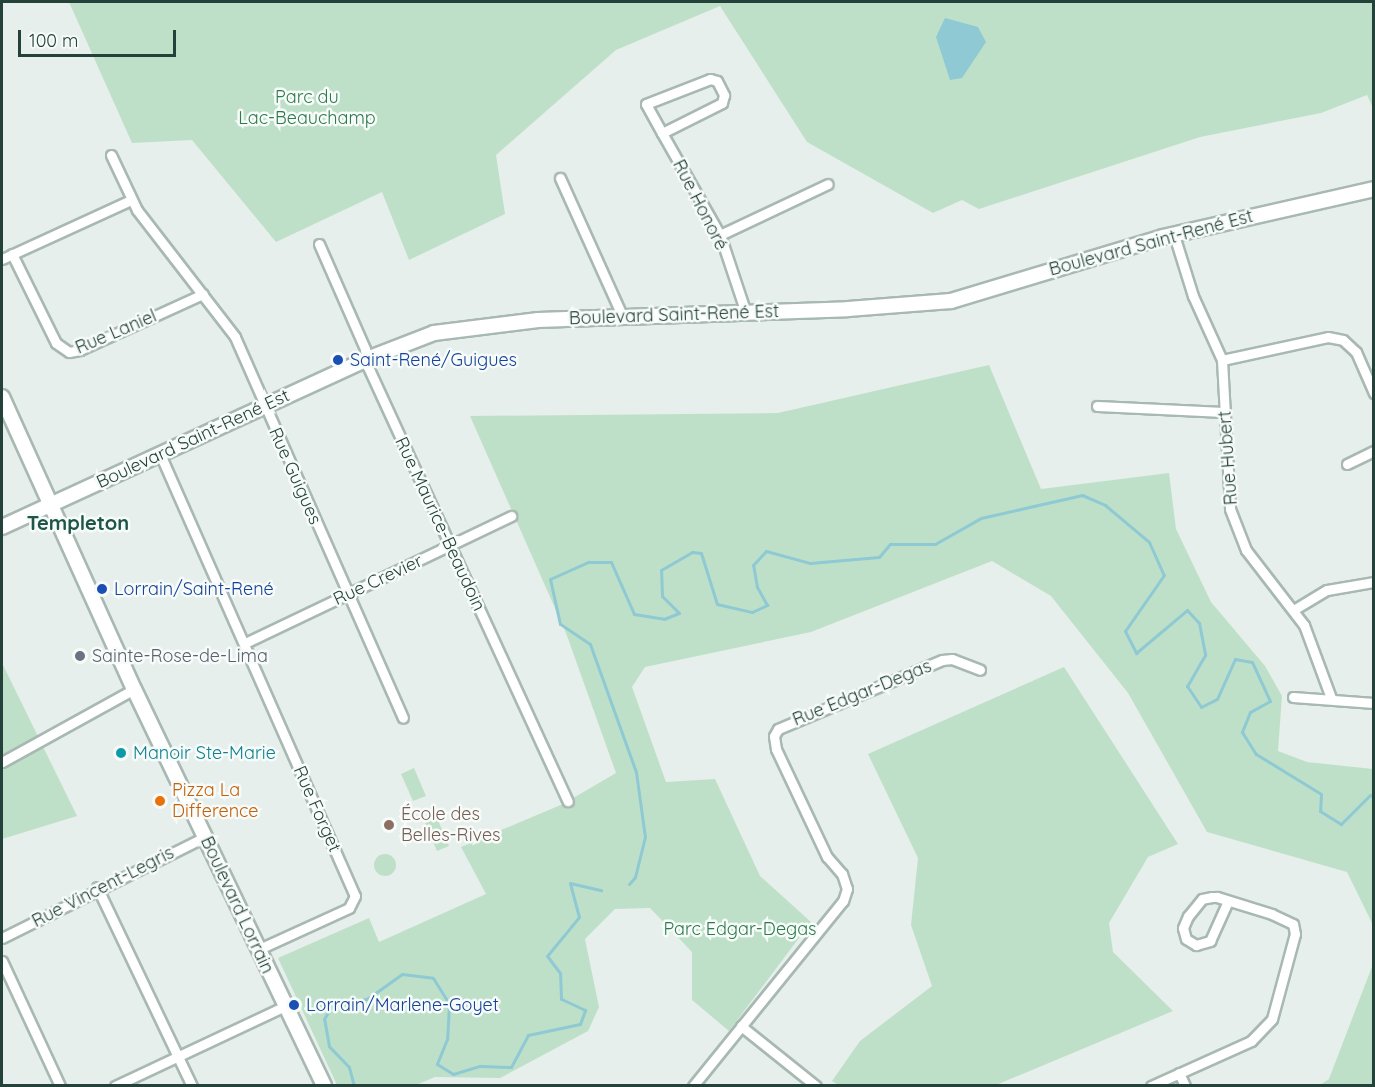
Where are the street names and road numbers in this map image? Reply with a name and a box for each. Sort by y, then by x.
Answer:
street label: Rue Honoré [668,156,732,254]
street label: Boulevard Saint-René Est [1047,205,1255,281]
street label: Boulevard Saint-René Est [568,301,780,329]
street label: Rue Laniel [72,305,160,359]
street label: Boulevard Saint-René Est [93,385,293,493]
street label: Rue Hubert [1214,410,1242,506]
street label: Rue Guigues [264,424,326,528]
street label: Rue Maurice-Beaudoin [390,434,490,614]
street label: Rue Crevier [330,550,426,610]
street label: Rue Edgar-Degas [789,655,935,731]
street label: Rue Forget [288,763,346,855]
street label: Boulevard Lorrain [196,833,278,977]
street label: Rue Vincent-Legris [28,842,178,932]

